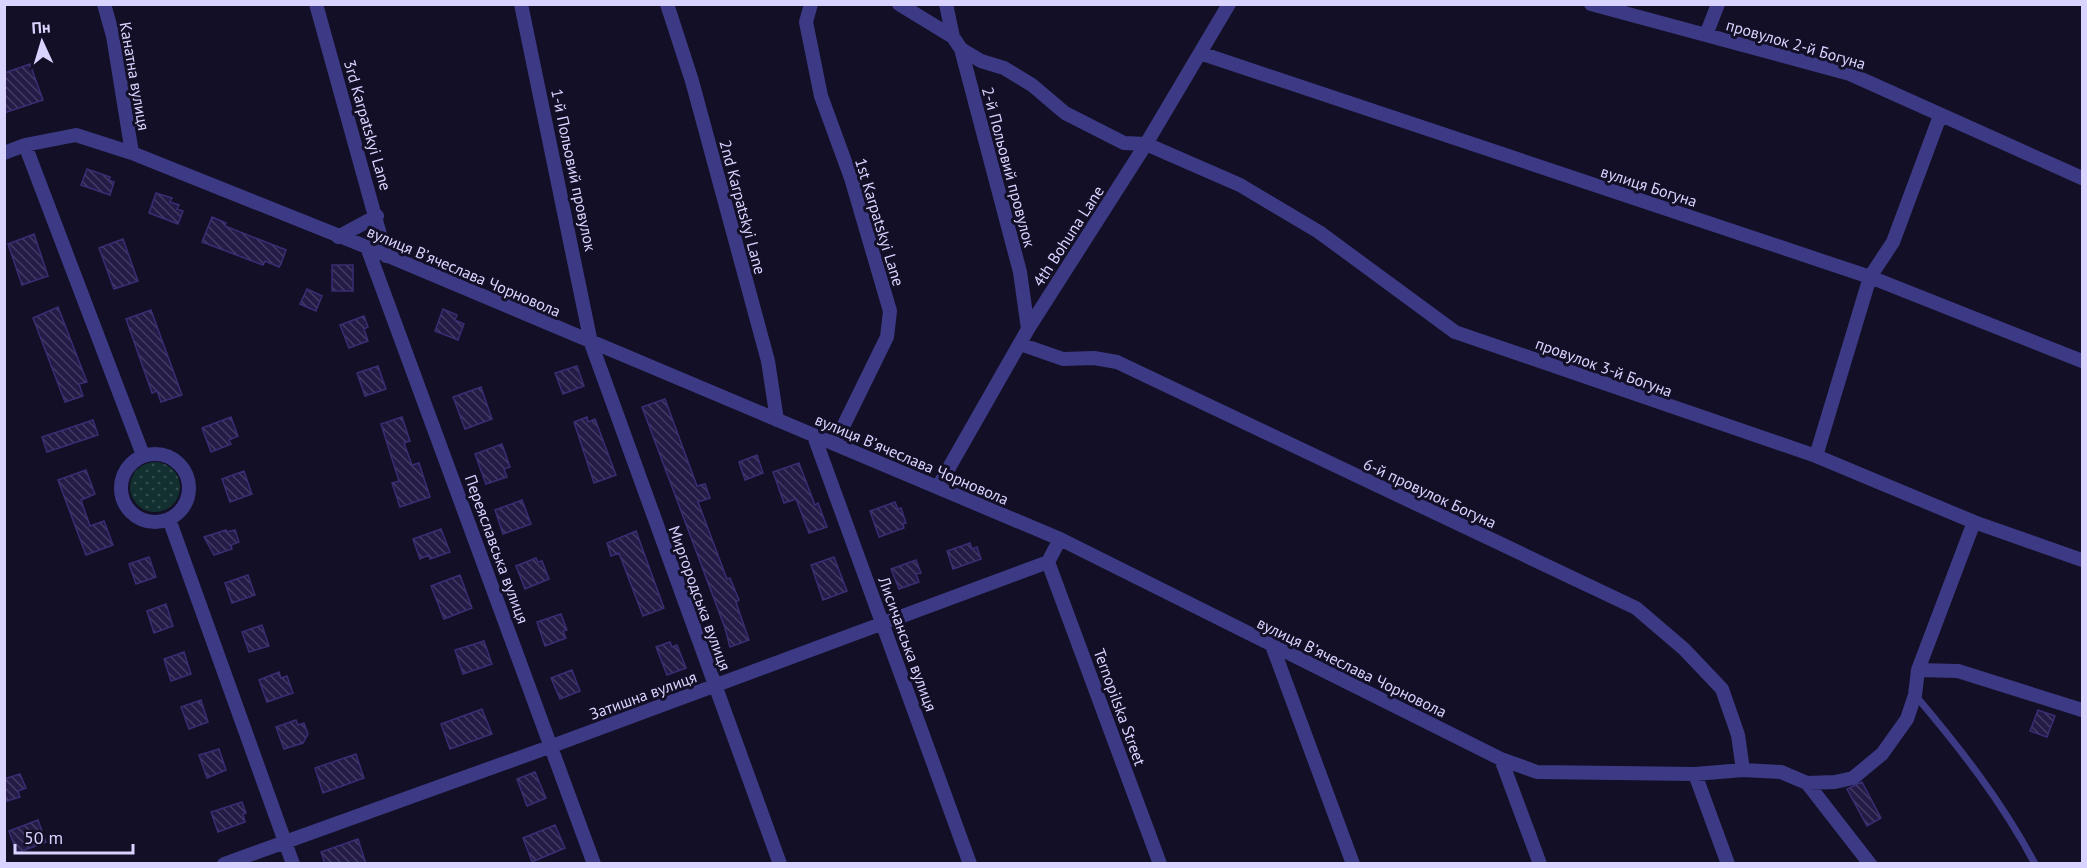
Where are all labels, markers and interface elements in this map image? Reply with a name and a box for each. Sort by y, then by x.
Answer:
north arrow [12,12,72,72]
street label: провулок 2-й Богуна [1724,14,1868,74]
text: Пн [31,16,51,38]
street label: Канатна вулиця [116,20,154,132]
street label: 3rd Karpatskyi Lane [340,57,396,193]
street label: 2-й Польовий провулок [978,85,1040,250]
street label: 1-й Польовий провулок [547,87,601,253]
street label: 2nd Karpatskyi Lane [715,138,771,276]
street label: 1st Karpatskyi Lane [851,156,909,288]
street label: вулиця Богуна [1598,161,1700,211]
street label: 4th Bohuna Lane [1028,182,1108,290]
street label: вулиця Вʼячеслава Чорновола [364,221,564,321]
street label: провулок 3-й Богуна [1533,333,1675,401]
street label: вулиця Вʼячеслава Чорновола [812,409,1012,509]
street label: 6-й провулок Богуна [1360,453,1500,533]
street label: Переяславська вулиця [461,472,533,626]
street label: Миргородська вулиця [664,523,736,673]
street label: Лисичанська вулиця [874,573,942,714]
street label: вулиця Вʼячеслава Чорновола [1254,612,1450,722]
street label: Ternopilska Street [1090,646,1151,769]
street label: Затишна вулиця [587,666,699,724]
scale bar [15,817,134,855]
text: 50 m [24,826,63,849]

